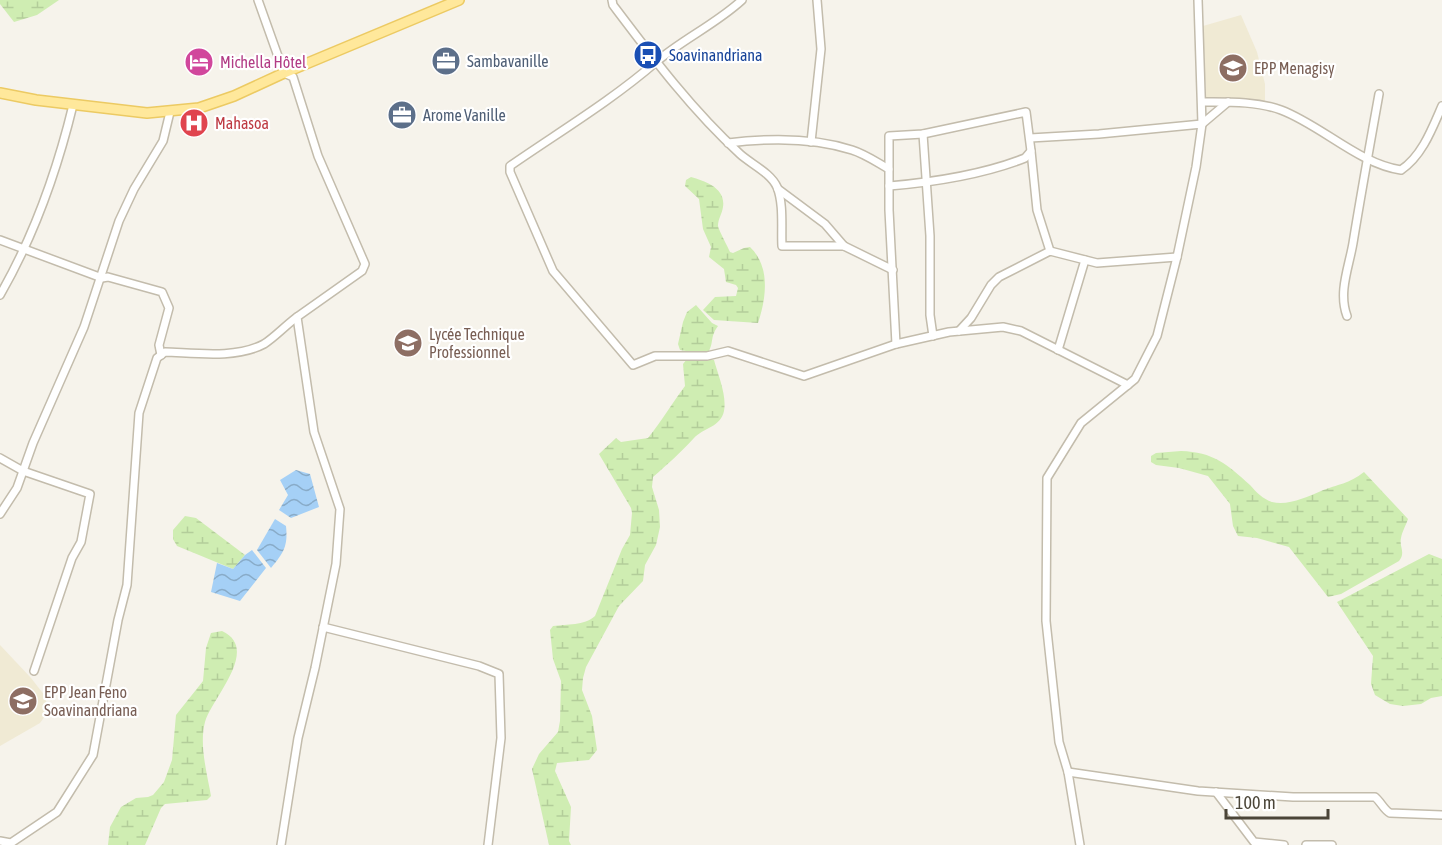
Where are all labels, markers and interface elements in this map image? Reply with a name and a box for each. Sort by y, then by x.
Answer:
bus stop icon: Soavinandriana [632,39,664,71]
office icon: Sambavanille [430,45,462,77]
hotel icon: Michella Hôtel [183,46,215,78]
place label: Soavinandriana [669,46,763,64]
place label: Sambavanille [467,52,549,70]
school or university icon: EPP Menagisy [1217,52,1249,84]
place label: Michella Hôtel [220,53,307,71]
place label: EPP Menagisy [1254,59,1335,78]
office icon: Arome Vanille [386,99,418,131]
place label: Arome Vanille [423,106,506,124]
hospital icon: Mahasoa [178,107,210,139]
place label: Mahasoa [215,114,269,132]
place label: Lycée Technique Professionnel [429,325,525,361]
school or university icon: Lycée Technique Professionnel [392,327,424,359]
place label: EPP Jean Feno Soavinandriana [44,683,138,719]
school or university icon: EPP Jean Feno Soavinandriana [7,685,39,717]
scale bar [1226,782,1328,820]
text: 100 m [1235,792,1276,813]

